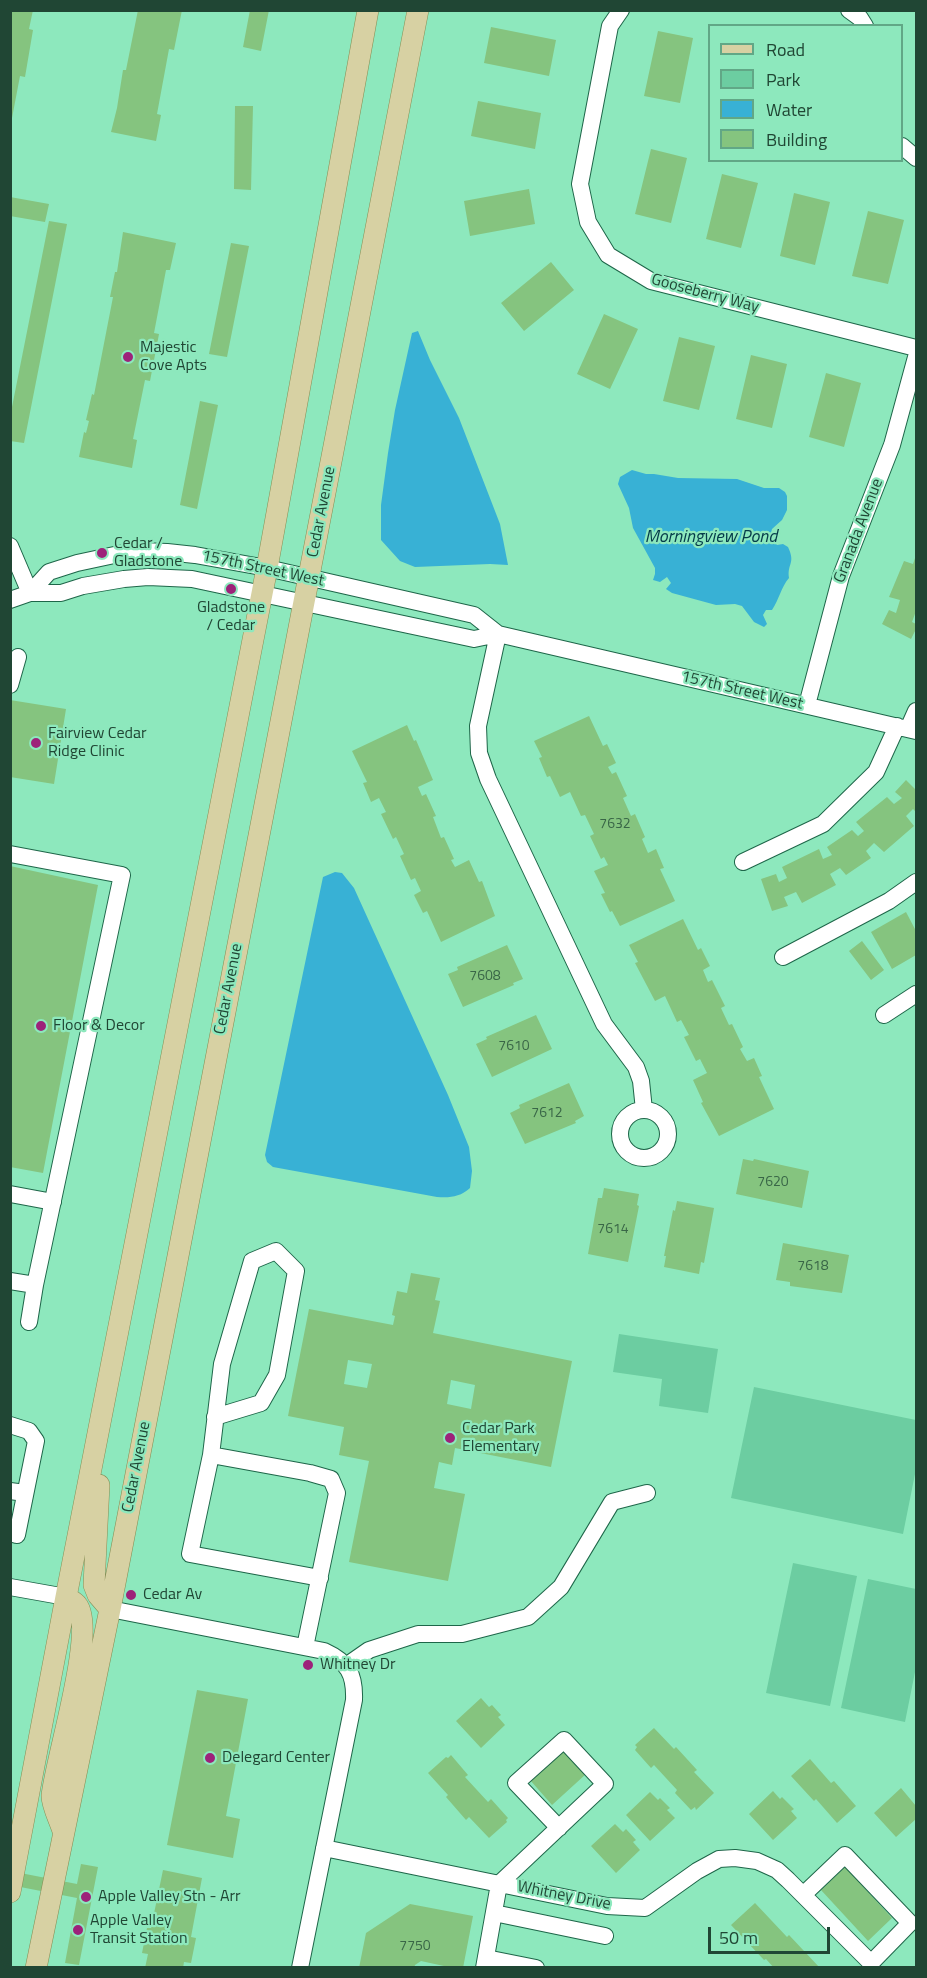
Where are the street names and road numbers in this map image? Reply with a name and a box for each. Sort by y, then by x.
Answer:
street label: Gooseberry Way [649,270,761,318]
street label: Cedar Avenue [304,465,340,559]
street label: Granada Avenue [830,476,888,586]
street label: 157th Street West [200,547,326,591]
street label: 157th Street West [679,668,805,714]
street label: Cedar Avenue [211,942,247,1036]
street label: Cedar Avenue [119,1420,155,1514]
street label: Whitney Drive [516,1878,612,1914]

